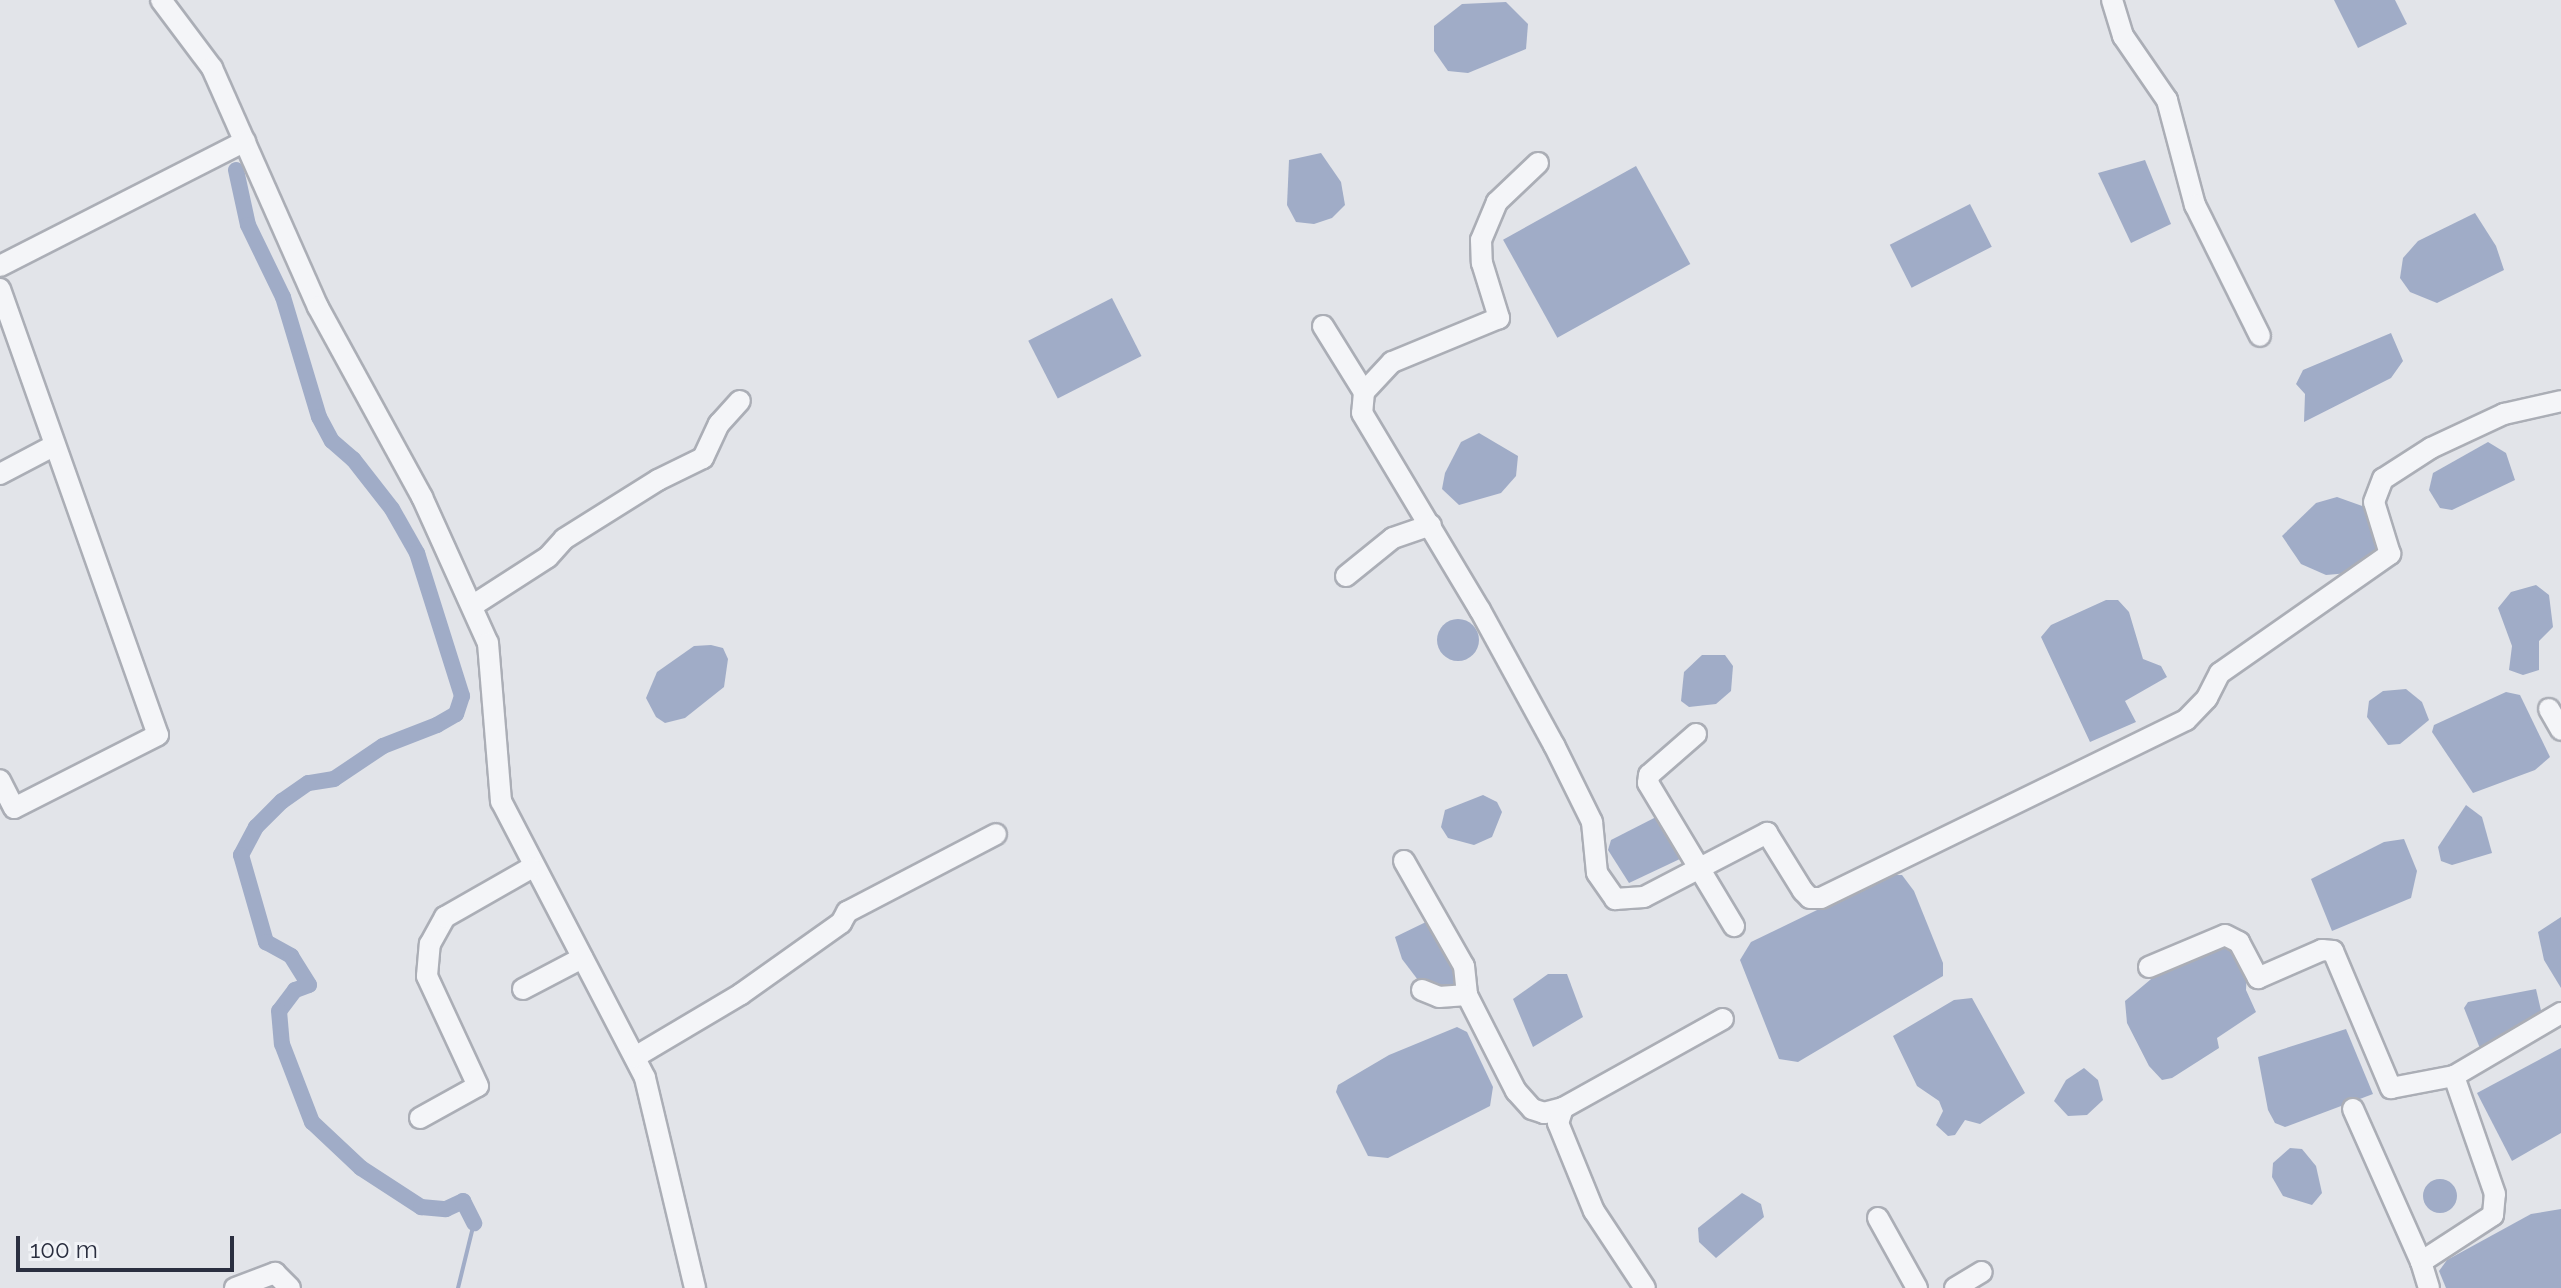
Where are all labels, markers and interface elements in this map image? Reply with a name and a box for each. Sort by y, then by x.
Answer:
scale bar [20,1220,238,1270]
text: 100 m [30,1235,98,1264]

